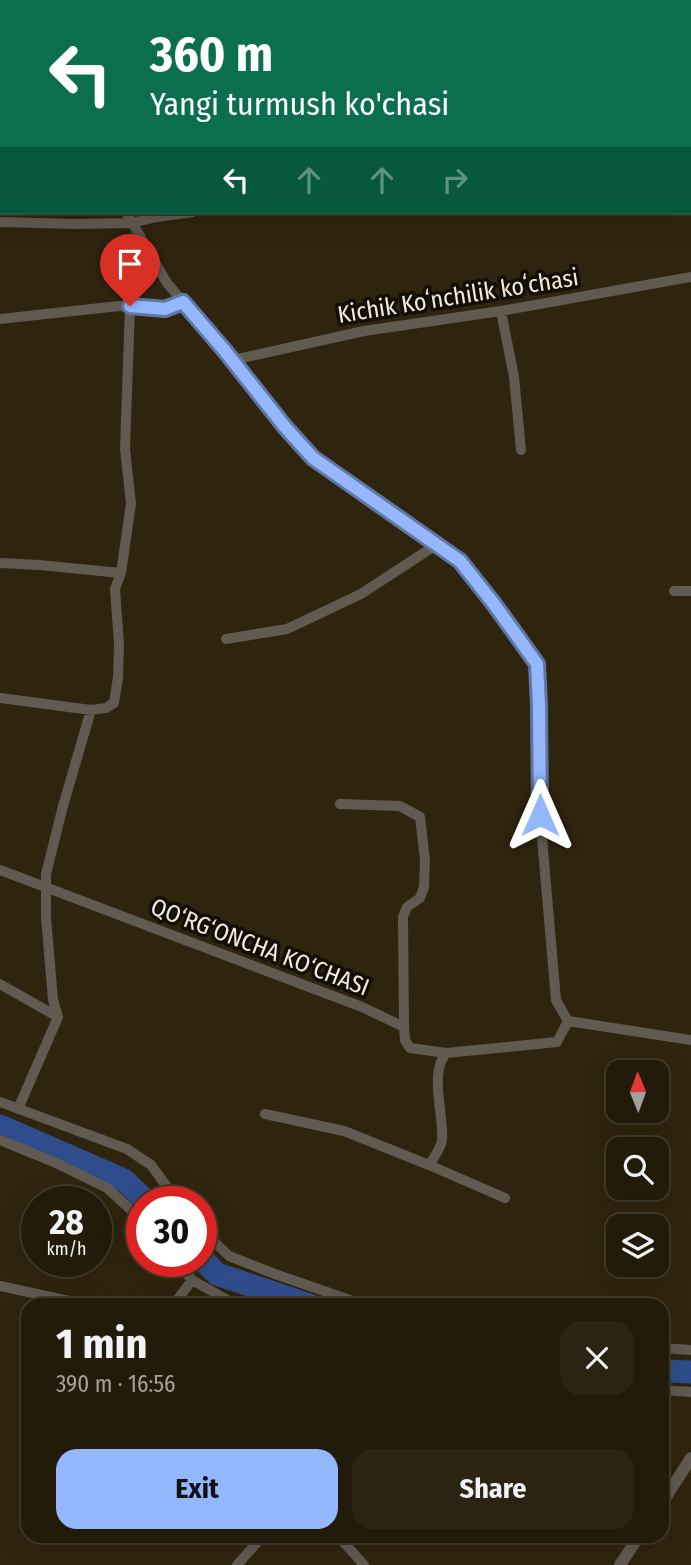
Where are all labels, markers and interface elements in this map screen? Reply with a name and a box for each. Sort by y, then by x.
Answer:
text: 360 m [150,25,273,84]
icon: left [35,28,126,119]
text: Yangi turmush ko'chasi [150,85,449,123]
icon: left [217,161,255,199]
icon: ahead [290,161,328,199]
icon: ahead [363,161,401,199]
icon: right [436,161,474,199]
pin [100,234,160,306]
icon: arrive [111,245,149,283]
street label: Kichik Koʻnchilik koʻchasi [336,263,580,329]
position arrow [503,778,577,852]
street label: QO‘RG‘ONCHA KO‘CHASI [147,892,373,1002]
north arrow [606,1060,668,1124]
map controls [606,1060,669,1277]
button: search [606,1137,669,1200]
speed limit sign: 30 [126,1186,217,1277]
text: 28 [49,1201,84,1243]
button: layers [606,1214,669,1277]
text: km/h [46,1238,87,1260]
text: 1 min [56,1319,147,1369]
button: close [560,1321,634,1395]
text: 390 m · 16:56 [56,1370,175,1398]
button: Exit [56,1449,338,1529]
button: Share [352,1449,634,1529]

